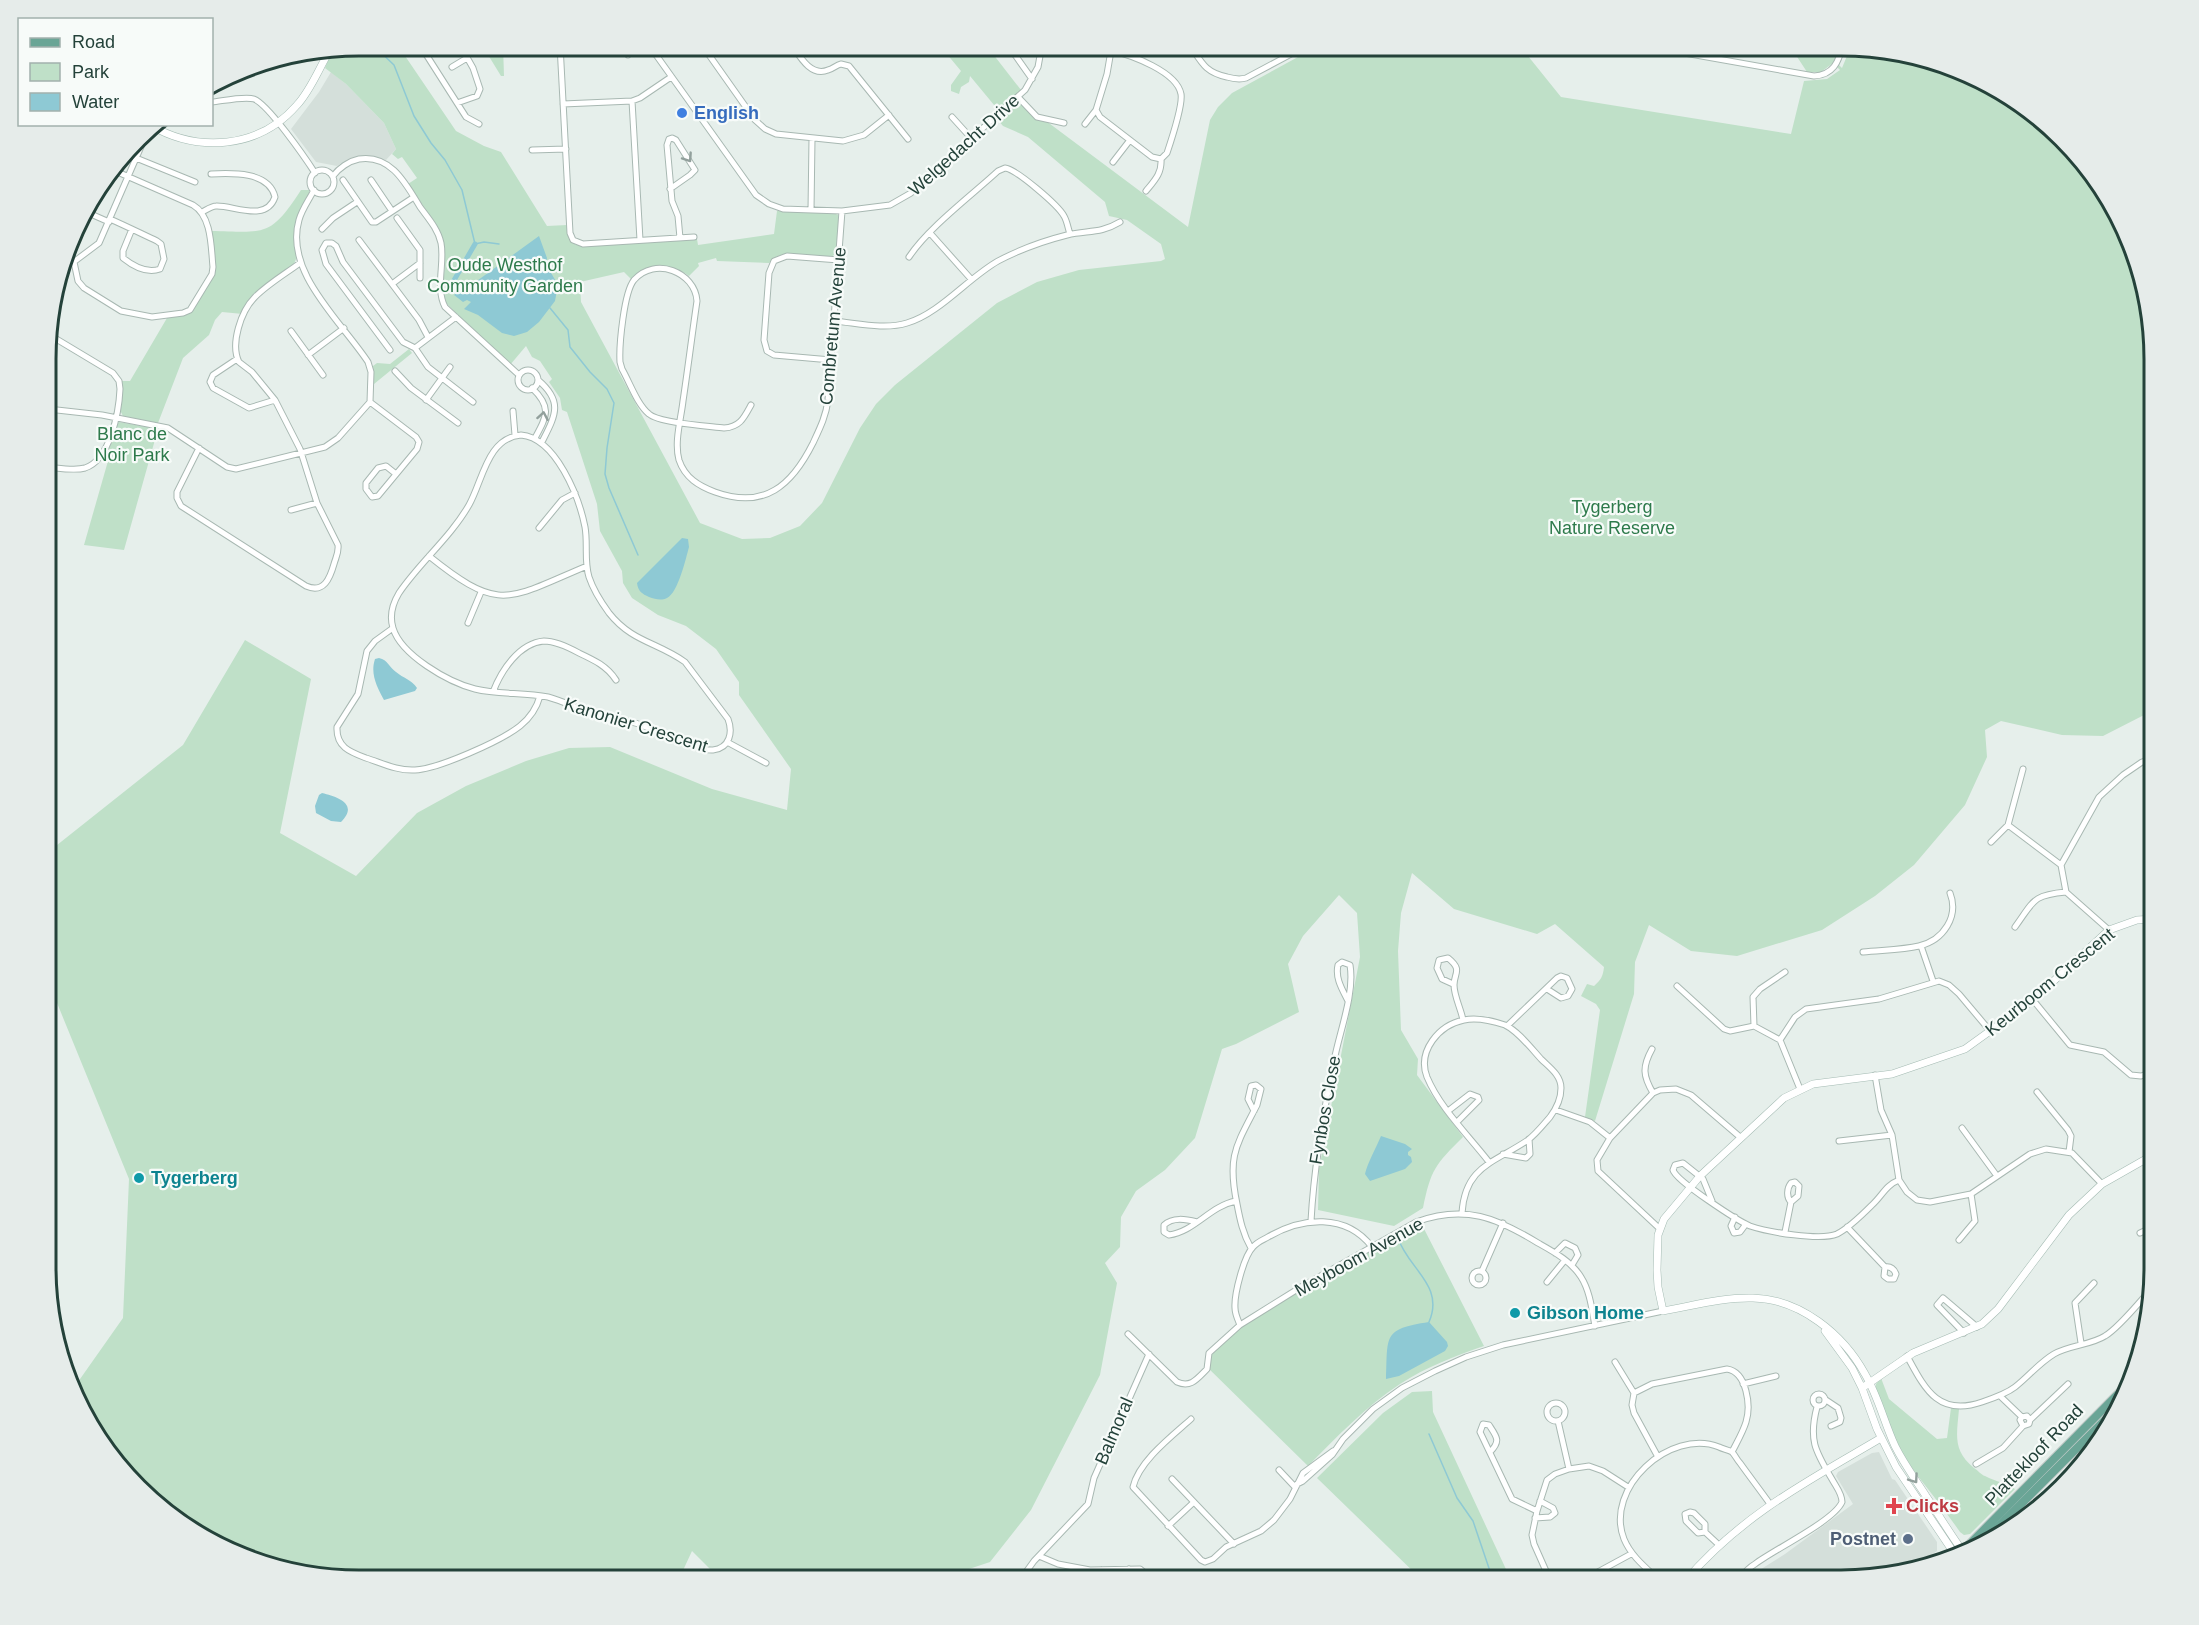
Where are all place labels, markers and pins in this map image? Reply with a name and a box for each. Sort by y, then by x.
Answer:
place label: English [694,103,759,123]
marker: English [675,106,689,120]
place label: Tygerberg [151,1168,238,1188]
marker: Tygerberg [132,1171,146,1185]
place label: Gibson Home [1527,1303,1644,1323]
marker: Gibson Home [1508,1306,1522,1320]
place label: Clicks [1906,1496,1959,1516]
marker: Clicks [1887,1499,1901,1513]
place label: Postnet [1830,1529,1896,1549]
marker: Postnet [1901,1532,1915,1546]

